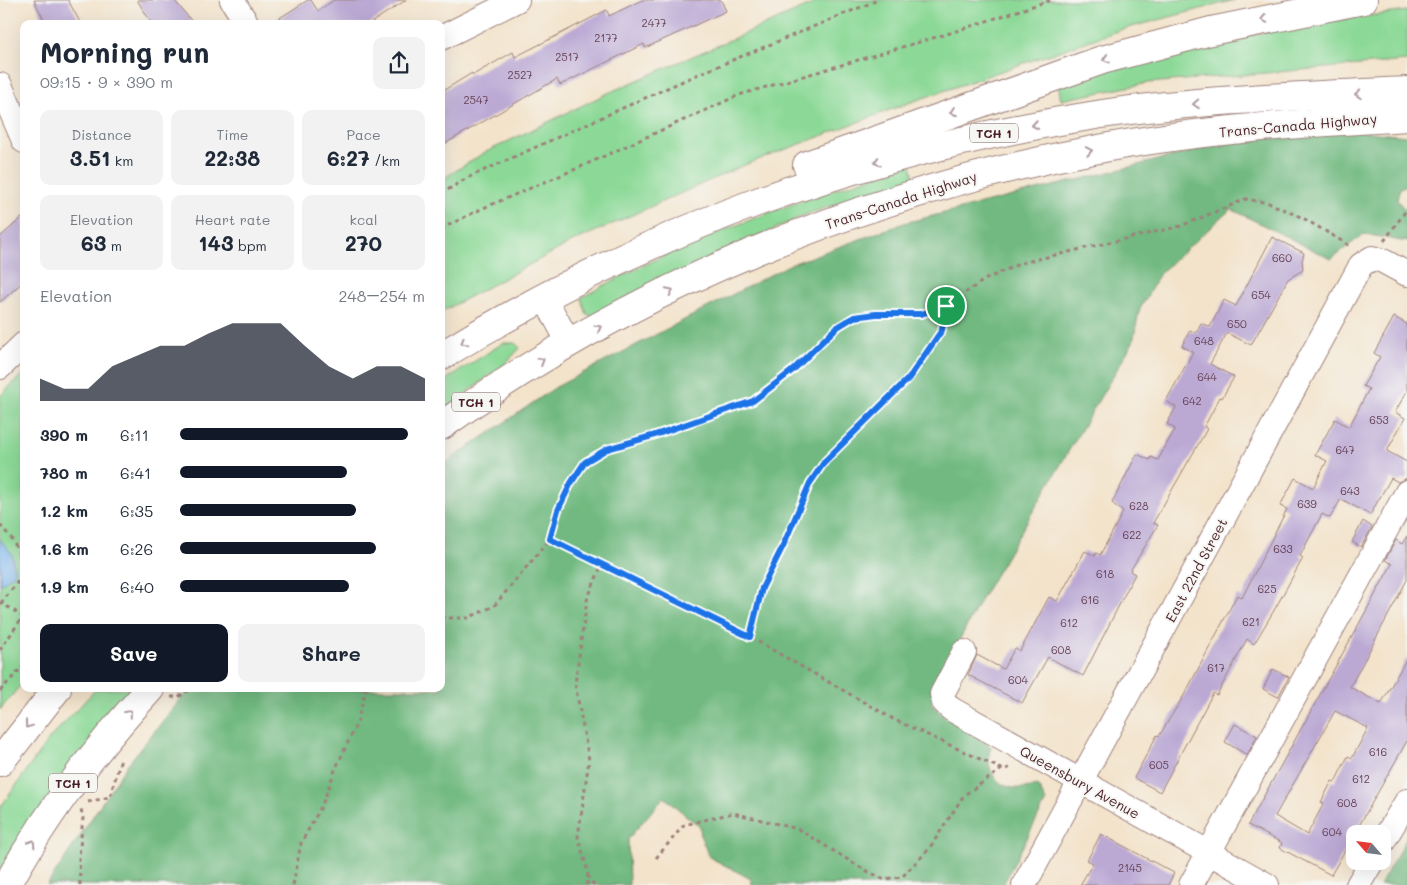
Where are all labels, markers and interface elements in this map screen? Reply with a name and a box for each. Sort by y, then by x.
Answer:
one-way arrow [1259,13,1268,24]
house number: 2477 [642,15,666,30]
house number: 2177 [594,30,618,45]
text: Morning run [40,34,209,70]
button: share [373,37,425,89]
house number: 2517 [555,49,579,64]
one-way arrow [1103,53,1111,63]
house number: 2527 [508,67,532,82]
text: 09:15 · 9 × 390 m [40,71,173,92]
one-way arrow [1354,88,1362,99]
house number: 2547 [463,92,489,107]
one-way arrow [1192,98,1200,109]
one-way arrow [949,106,957,116]
street label: Trans-Canada Highway [1218,109,1378,141]
one-way arrow [1031,120,1040,130]
road number: TCH 1 [970,124,1018,142]
text: Distance [71,125,132,144]
text: Time [217,125,248,144]
text: Pace [346,125,381,144]
text: 3.51 [70,144,110,171]
text: 22:38 [205,144,260,171]
text: 6:27 [327,144,370,171]
one-way arrow [1084,146,1093,157]
text: km [110,151,133,170]
text: /km [370,151,400,170]
one-way arrow [873,156,881,166]
street label: Trans-Canada Highway [823,166,979,234]
text: Elevation [70,210,133,229]
text: Heart rate [195,210,270,229]
text: kcal [350,210,377,229]
text: 63 [81,229,106,256]
text: 143 [198,229,234,256]
text: 270 [345,229,382,256]
text: m [106,236,122,255]
text: bpm [234,236,267,255]
house number: 660 [1272,250,1292,265]
text: Elevation [40,285,112,306]
text: 248–254 m [338,285,425,306]
pin [925,285,967,327]
one-way arrow [665,286,674,297]
house number: 654 [1251,287,1271,302]
icon: arrive [932,292,960,320]
house number: 650 [1227,316,1247,331]
one-way arrow [592,324,601,334]
house number: 648 [1194,333,1214,348]
one-way arrow [461,336,470,345]
one-way arrow [535,357,544,367]
house number: 644 [1197,369,1217,384]
road number: TCH 1 [452,392,500,412]
house number: 642 [1182,393,1202,408]
house number: 653 [1369,412,1389,427]
text: 390 m [40,424,88,445]
text: 6:11 [120,424,149,445]
house number: 647 [1335,442,1355,457]
text: 780 m [40,462,88,483]
text: 6:41 [120,462,151,483]
house number: 643 [1340,483,1360,498]
house number: 639 [1297,496,1317,511]
house number: 628 [1129,498,1149,513]
text: 1.2 km [40,500,88,521]
text: 6:35 [120,500,153,521]
street label: East 22nd Street [1161,515,1231,625]
house number: 622 [1123,527,1141,542]
text: 1.6 km [40,538,89,559]
text: 6:26 [120,538,153,559]
house number: 633 [1273,541,1293,556]
house number: 618 [1096,566,1114,581]
text: 1.9 km [40,576,89,597]
text: 6:40 [120,576,154,597]
house number: 625 [1257,581,1277,596]
house number: 616 [1081,592,1099,607]
house number: 621 [1242,614,1260,629]
house number: 612 [1060,615,1078,630]
button: Save [40,624,228,682]
button: Share [238,624,425,682]
house number: 608 [1051,642,1071,657]
house number: 617 [1207,660,1225,675]
house number: 604 [1008,672,1028,687]
one-way arrow [123,710,131,719]
one-way arrow [25,719,34,729]
street label: Queensbury Avenue [1017,741,1143,823]
house number: 616 [1369,744,1387,759]
house number: 605 [1149,757,1169,772]
house number: 612 [1352,771,1370,786]
road number: TCH 1 [49,774,97,792]
house number: 608 [1337,795,1357,810]
house number: 604 [1322,824,1342,839]
north arrow [1346,825,1391,870]
map controls [1346,825,1391,870]
one-way arrow [26,840,35,849]
house number: 2145 [1118,860,1142,875]

